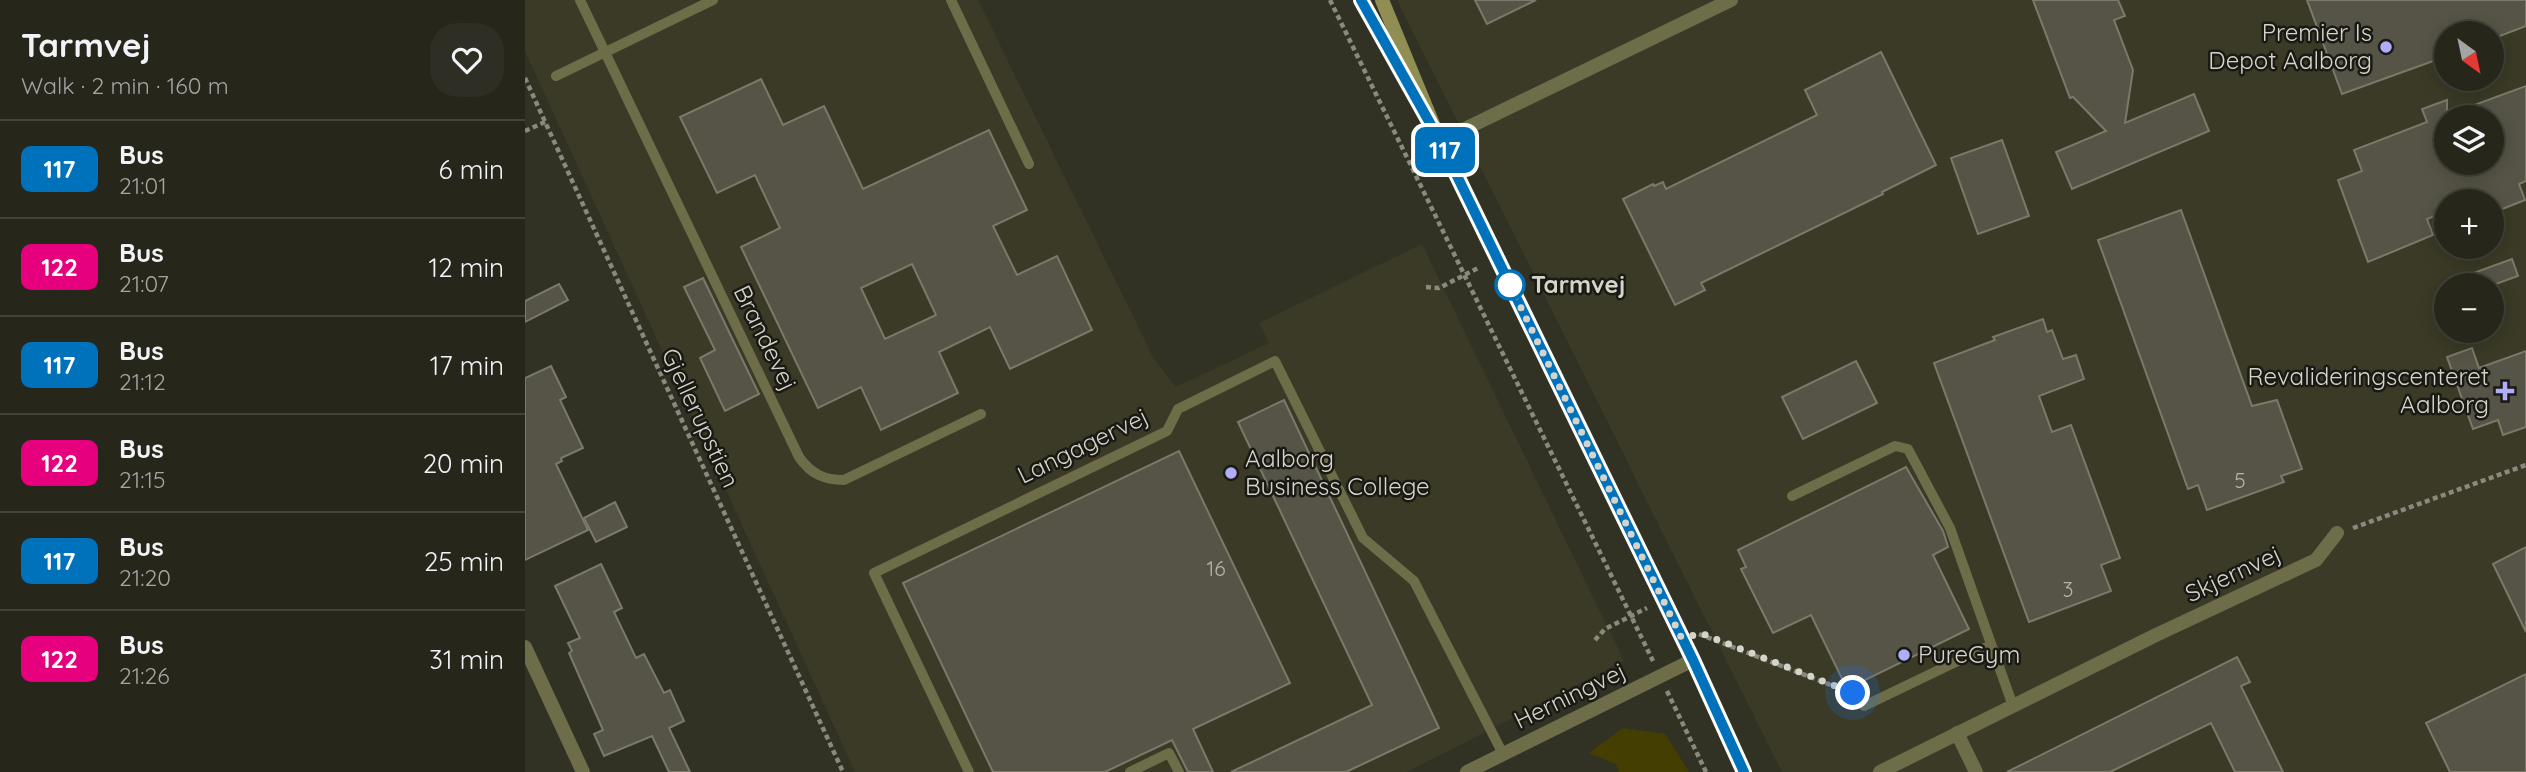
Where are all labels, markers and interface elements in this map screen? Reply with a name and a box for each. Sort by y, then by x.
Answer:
place label: Premier Is Depot Aalborg [2208,17,2372,75]
north arrow [2434,21,2504,91]
map controls [2434,21,2504,343]
button: heart [430,23,504,97]
text: Tarmvej [21,24,151,65]
marker: Premier Is Depot Aalborg [2378,39,2394,55]
text: Walk · 2 min · 160 m [21,71,229,100]
button: layers [2434,105,2504,175]
line badge: 117 [1405,127,1485,173]
text: 117 [1429,135,1461,165]
text: Bus [119,138,164,171]
text: 6 min [439,153,504,186]
text: 117 [44,154,75,184]
text: 21:01 [119,171,167,200]
button: + [2434,189,2504,259]
text: Bus [119,236,164,269]
text: 12 min [429,251,504,284]
text: 122 [41,252,78,282]
text: 21:07 [119,269,169,298]
place label: Tarmvej [1531,269,1625,299]
marker: Tarmvej [1495,270,1525,300]
button: − [2434,273,2504,343]
street label: Brandevej [728,280,804,395]
text: Bus [119,334,164,367]
street label: Gjellerupstien [656,343,746,492]
text: 17 min [430,349,504,382]
text: 117 [44,350,75,380]
place label: Revalideringscenteret Aalborg [2248,361,2489,419]
text: 21:12 [119,367,166,396]
marker: Revalideringscenteret Aalborg [2495,381,2515,401]
street label: Langagervej [1012,401,1153,490]
text: Bus [119,432,164,465]
place label: Aalborg Business College [1245,443,1430,501]
text: 20 min [423,447,504,480]
text: 122 [41,448,78,478]
text: 21:15 [119,465,166,494]
marker: Aalborg Business College [1223,465,1239,481]
house number: 5 [2234,467,2246,493]
text: Bus [119,530,164,563]
street label: Skjernvej [2180,538,2285,608]
text: 25 min [424,545,504,578]
text: 117 [44,546,75,576]
house number: 16 [1206,555,1226,581]
text: 21:20 [119,563,171,592]
house number: 3 [2062,576,2074,602]
text: Bus [119,628,164,661]
place label: PureGym [1918,639,2020,669]
text: 31 min [429,643,504,676]
text: 122 [41,644,78,674]
marker: PureGym [1896,647,1912,663]
street label: Herningvej [1509,655,1630,735]
text: 21:26 [119,661,170,690]
your location [1835,675,1870,710]

